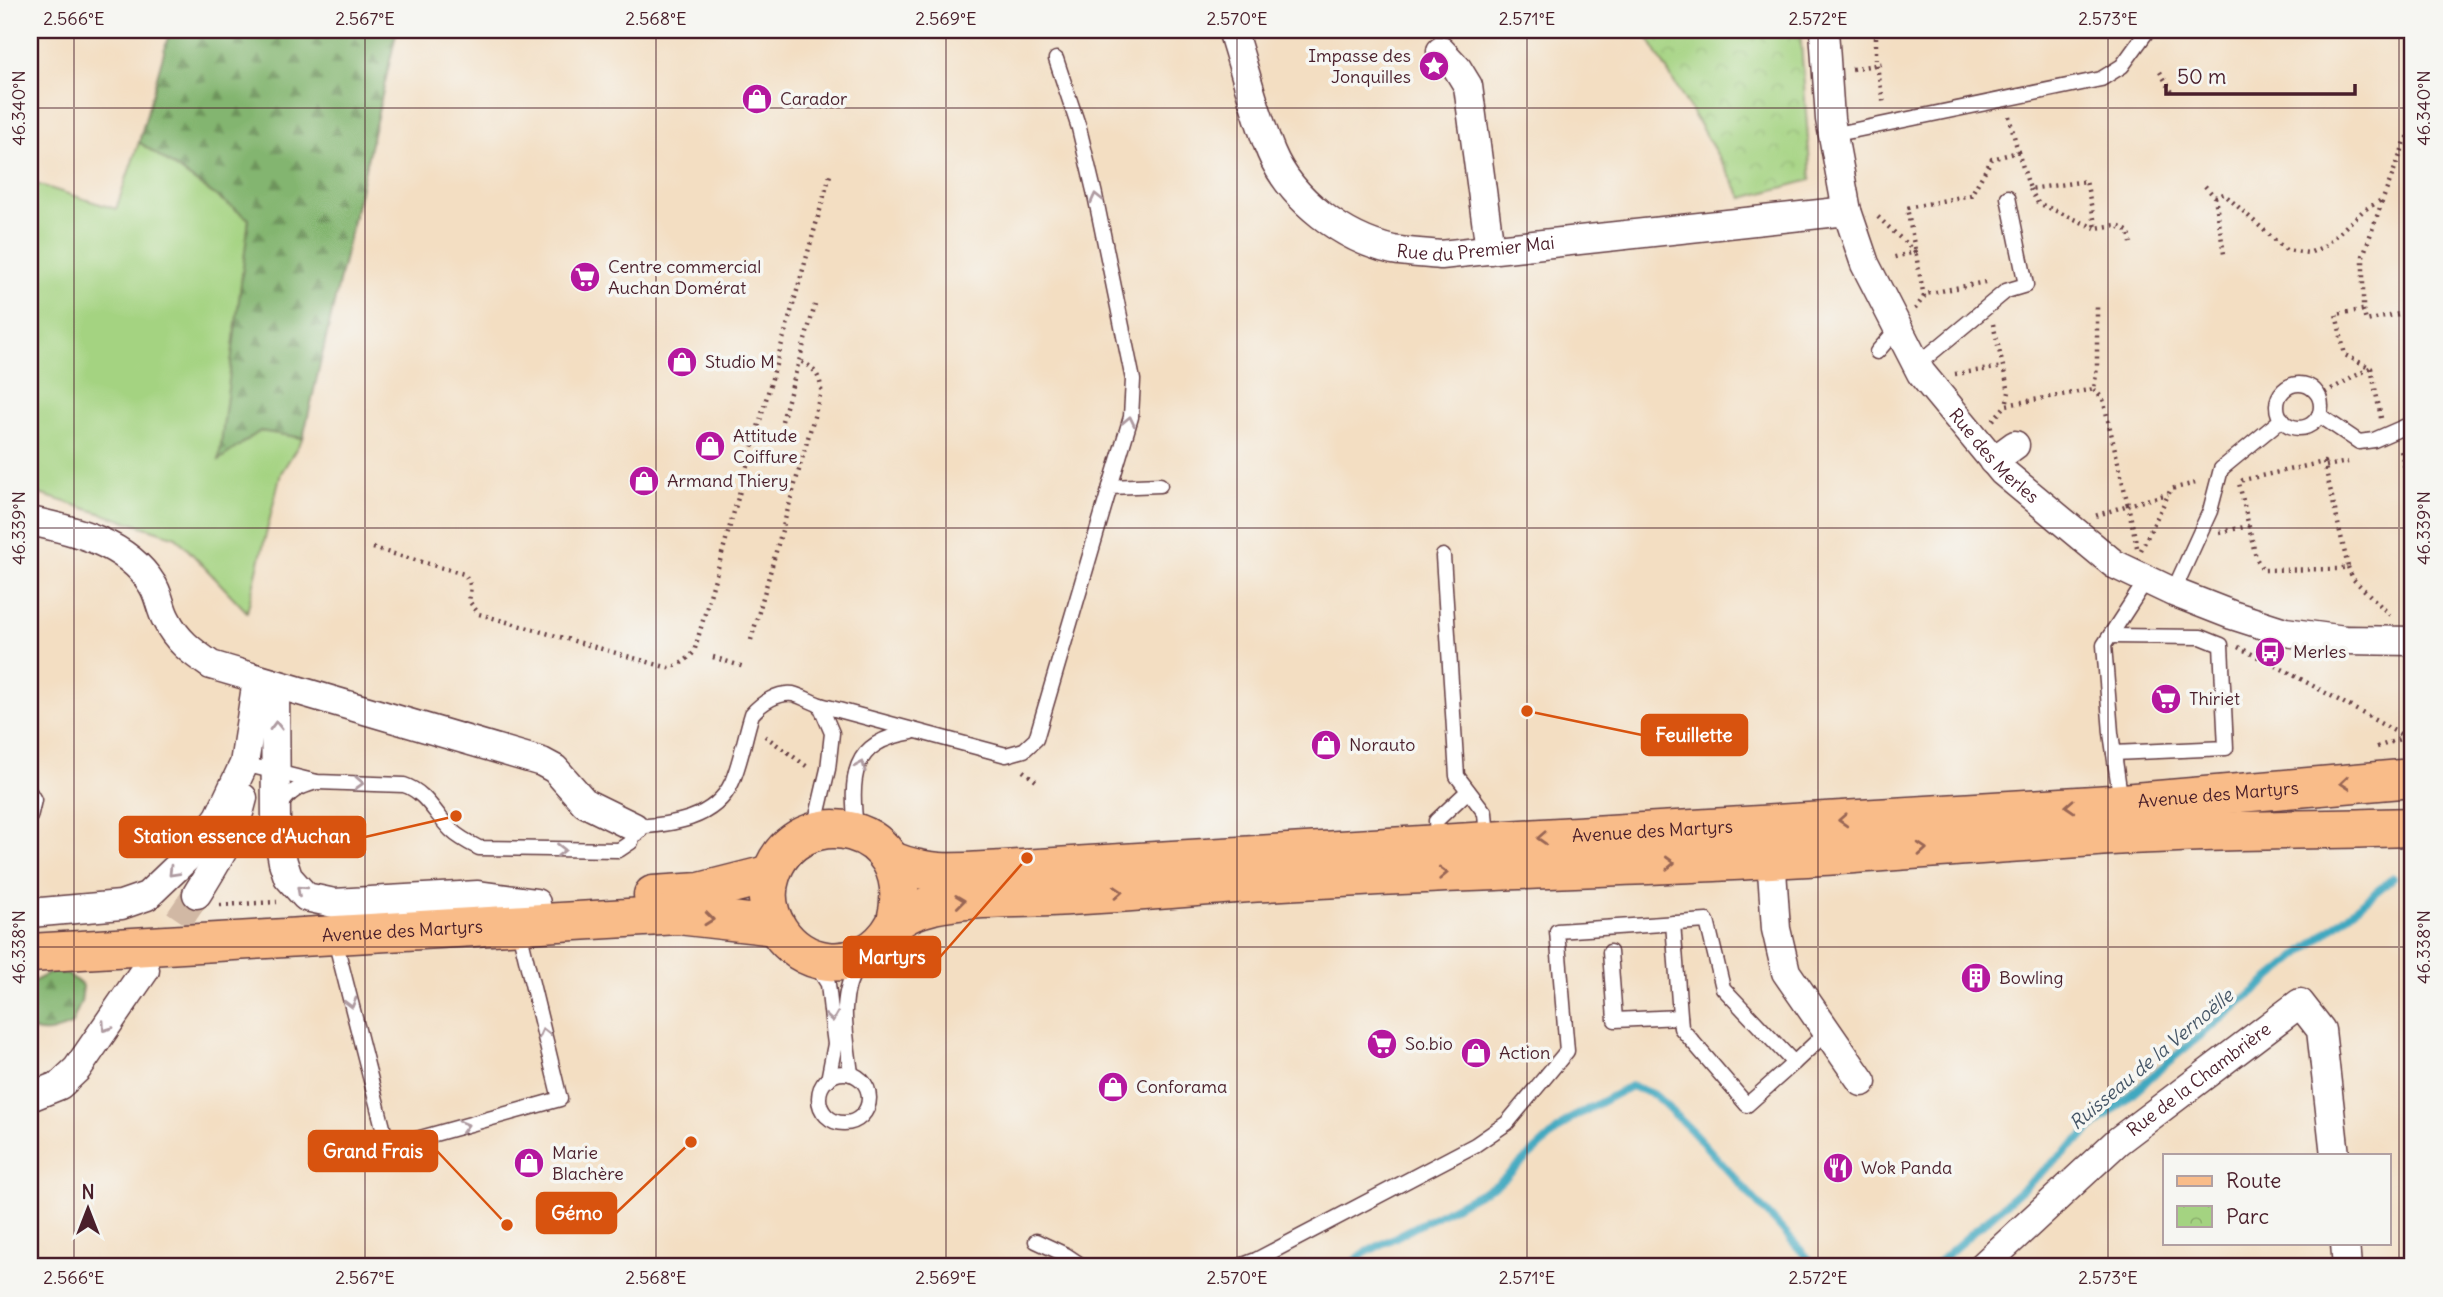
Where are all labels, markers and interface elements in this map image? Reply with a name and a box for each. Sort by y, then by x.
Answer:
text: 2.566°E [43,7,105,30]
text: 2.567°E [335,7,395,30]
text: 2.568°E [625,7,687,30]
text: 2.569°E [915,7,977,30]
text: 2.570°E [1206,7,1268,30]
text: 2.571°E [1499,7,1555,30]
text: 2.572°E [1788,7,1848,30]
text: 2.573°E [2078,7,2138,30]
place label: Impasse des Jonquilles [1308,44,1411,88]
place icon: Impasse des Jonquilles [1417,49,1451,83]
scale bar [2166,52,2356,96]
text: 50 m [2177,63,2226,90]
text: 46.340°N [7,70,30,146]
text: 46.340°N [2412,70,2435,146]
shop icon: Carador [740,82,774,116]
place label: Carador [780,87,848,110]
one-way arrow [1090,192,1104,204]
street label: Rue du Premier Mai [1395,231,1556,266]
place label: Centre commercial Auchan Domérat [608,255,761,299]
supermarket icon: Centre commercial Auchan Domérat [568,260,602,294]
shop icon: Studio M [665,345,699,379]
place label: Studio M [705,350,775,373]
street label: Rue des Merles [1944,404,2044,508]
one-way arrow [1120,415,1135,427]
place label: Attitude Coiffure [733,424,798,468]
shop icon: Attitude Coiffure [693,429,727,463]
shop icon: Armand Thiery [627,464,661,498]
place label: Armand Thiery [667,469,788,492]
text: 46.339°N [7,491,30,565]
text: 46.339°N [2412,491,2435,565]
bus stop icon: Merles [2253,635,2287,669]
place label: Merles [2293,640,2346,663]
supermarket icon: Thiriet [2149,682,2183,716]
place label: Thiriet [2189,687,2240,710]
callout: Feuillette [1642,715,1747,755]
one-way arrow [268,720,284,730]
text: Feuillette [1656,723,1732,747]
shop icon: Norauto [1309,728,1343,762]
place label: Norauto [1349,733,1415,756]
one-way arrow [852,761,866,773]
one-way arrow [354,775,364,791]
street label: Avenue des Martyrs [2137,776,2299,813]
one-way arrow [2339,776,2351,791]
one-way arrow [2064,799,2075,814]
one-way arrow [1837,812,1848,827]
street label: Avenue des Martyrs [1571,815,1734,847]
callout: Station essence d'Auchan [120,817,365,857]
text: Station essence d'Auchan [134,824,351,848]
one-way arrow [1536,830,1547,845]
one-way arrow [556,842,567,858]
one-way arrow [1917,842,1928,857]
one-way arrow [1665,856,1676,871]
one-way arrow [169,864,182,877]
one-way arrow [1438,865,1449,880]
one-way arrow [1113,885,1124,900]
one-way arrow [296,886,309,898]
one-way arrow [954,894,966,909]
text: 46.338°N [7,910,30,984]
text: 46.338°N [2412,910,2435,984]
one-way arrow [704,911,715,926]
street label: Avenue des Martyrs [321,914,484,947]
callout: Martyrs [844,937,940,977]
text: Martyrs [858,945,926,969]
building icon: Bowling [1959,961,1993,995]
place label: Bowling [1999,966,2064,989]
water label: Ruisseau de la Vernoëlle [2064,982,2239,1135]
one-way arrow [343,996,357,1008]
one-way arrow [824,1011,839,1023]
street label: Rue de la Chambrière [2122,1017,2275,1141]
one-way arrow [101,1019,114,1032]
one-way arrow [538,1027,552,1039]
supermarket icon: So.bio [1365,1027,1399,1061]
place label: So.bio [1405,1032,1453,1055]
shop icon: Action [1459,1036,1493,1070]
place label: Action [1499,1041,1550,1064]
shop icon: Conforama [1096,1070,1130,1104]
place label: Conforama [1136,1075,1227,1098]
one-way arrow [457,1120,469,1134]
callout: Grand Frais [309,1131,437,1171]
text: Grand Frais [323,1139,423,1163]
place label: Marie Blachère [552,1141,624,1185]
shop icon: Marie Blachère [512,1146,546,1180]
restaurant icon: Wok Panda [1821,1151,1855,1185]
legend [2163,1154,2390,1244]
place label: Wok Panda [1861,1156,1952,1179]
text: Route [2226,1167,2281,1194]
north arrow [52,1174,122,1244]
text: N [81,1180,95,1204]
callout: Gémo [537,1193,616,1233]
text: Gémo [551,1201,603,1225]
text: Parc [2226,1203,2269,1230]
text: 2.566°E [43,1266,105,1289]
text: 2.567°E [335,1266,395,1289]
text: 2.568°E [625,1266,687,1289]
text: 2.569°E [915,1266,977,1289]
text: 2.570°E [1206,1266,1268,1289]
text: 2.571°E [1499,1266,1555,1289]
text: 2.572°E [1788,1266,1848,1289]
text: 2.573°E [2078,1266,2138,1289]

